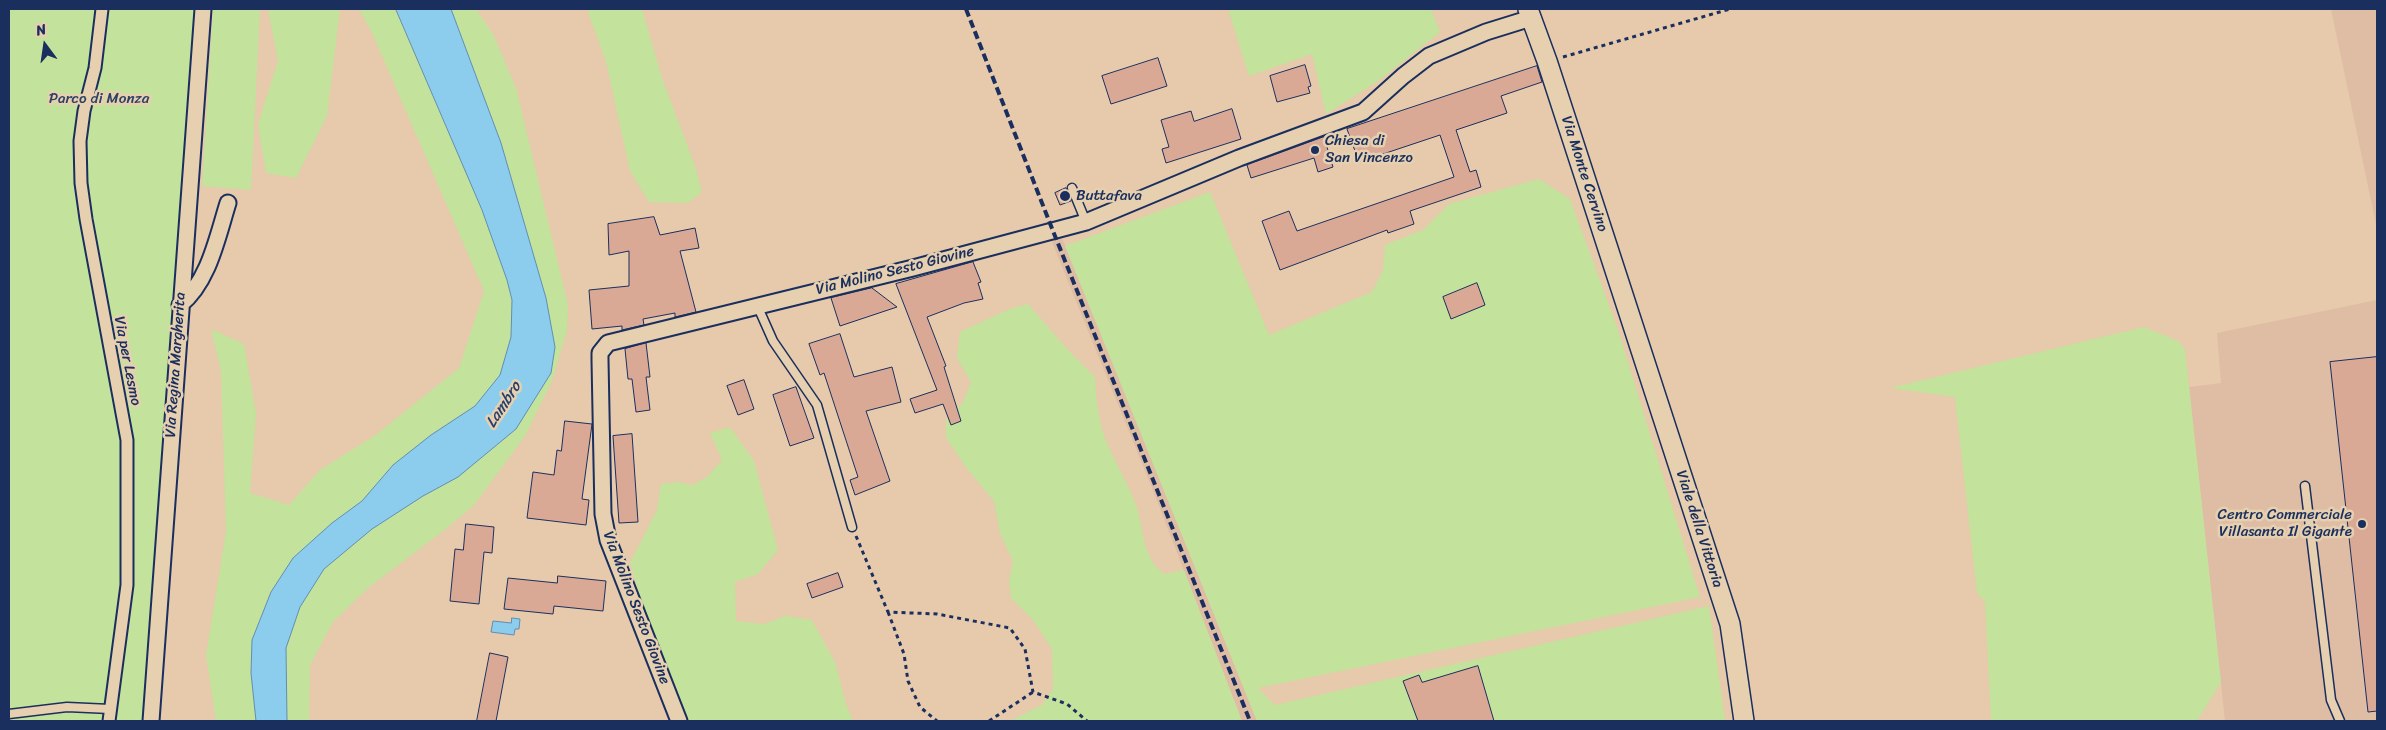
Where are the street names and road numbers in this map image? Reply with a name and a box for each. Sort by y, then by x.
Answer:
street label: Via Monte Cervino [1557,114,1611,234]
street label: Via Molino Sesto Giovine [814,243,976,299]
street label: Via Regina Margherita [162,292,190,438]
street label: Via per Lesmo [109,315,145,407]
street label: Viale della Vittoria [1672,468,1726,590]
street label: Via Molino Sesto Giovine [599,529,673,687]

